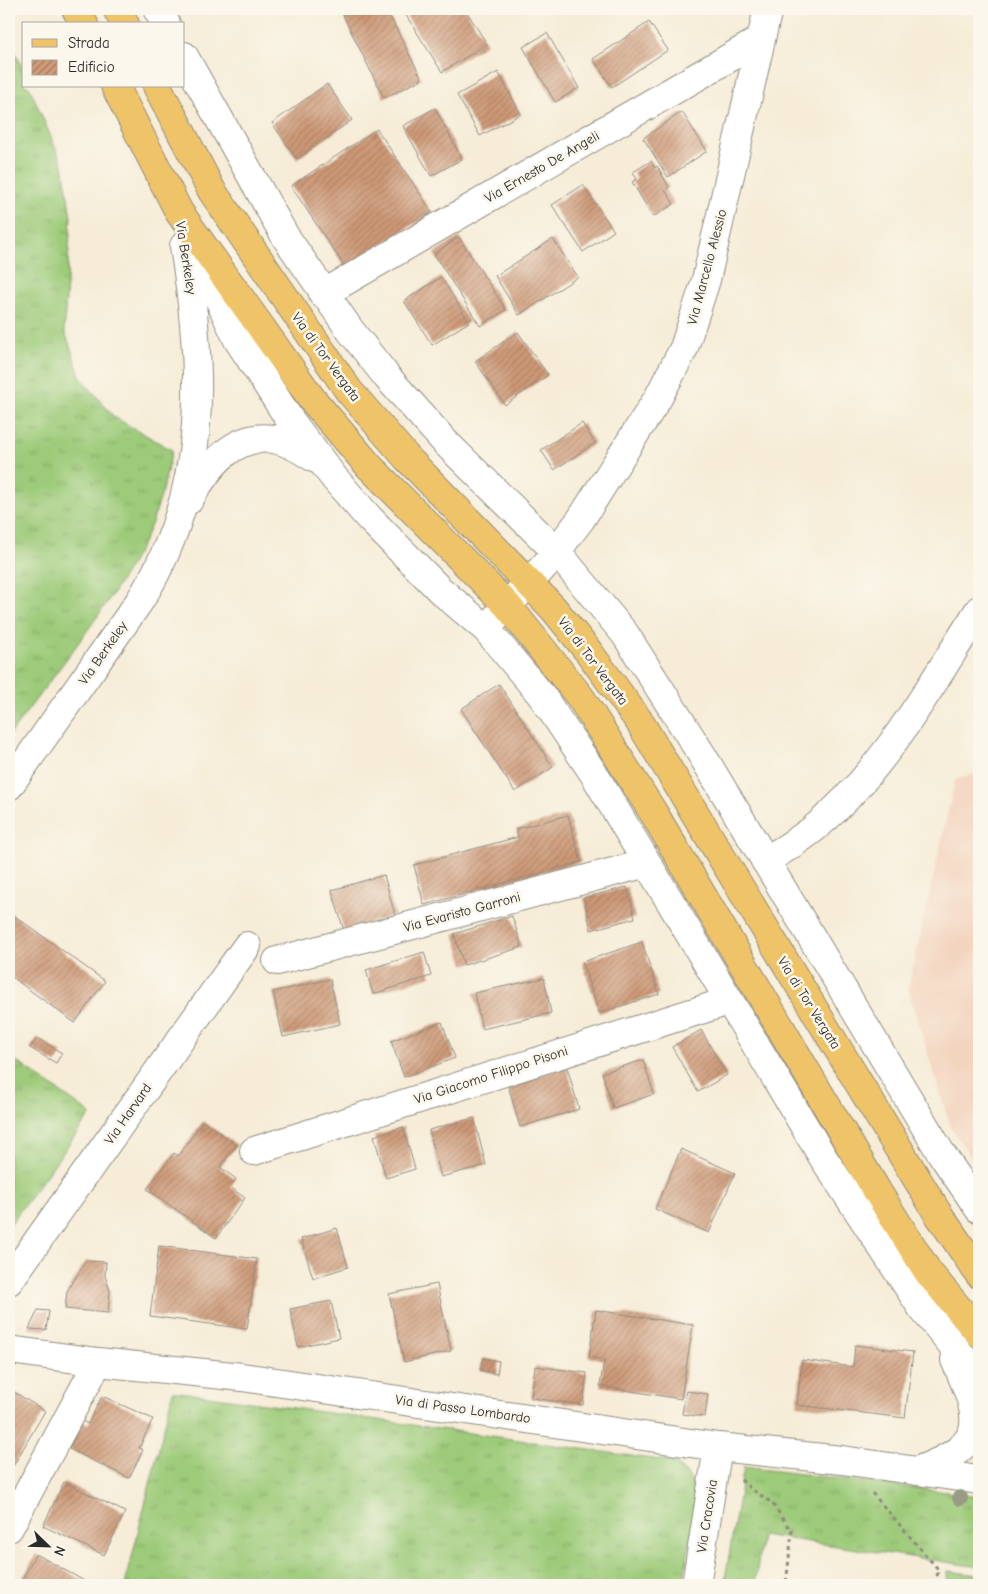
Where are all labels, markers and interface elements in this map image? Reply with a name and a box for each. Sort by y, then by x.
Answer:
legend [22,22,185,88]
text: Strada [68,34,110,52]
text: Edificio [68,58,115,76]
street label: Via Ernesto De Angeli [481,127,603,207]
street label: Via Marcello Alessio [683,207,731,327]
street label: Via Berkeley [172,220,200,296]
street label: Via di Tor Vergata [288,309,364,405]
street label: Via di Tor Vergata [554,614,632,708]
street label: Via Berkeley [75,617,132,688]
street label: Via Evaristo Garroni [402,888,522,936]
street label: Via di Tor Vergata [774,954,844,1052]
street label: Via Giacomo Filippo Pisoni [412,1042,570,1108]
street label: Via Harvard [101,1080,155,1148]
street label: Via di Passo Lombardo [394,1391,532,1427]
street label: Via Cracovia [693,1478,721,1554]
north arrow [22,1522,72,1572]
text: N [50,1543,69,1558]

